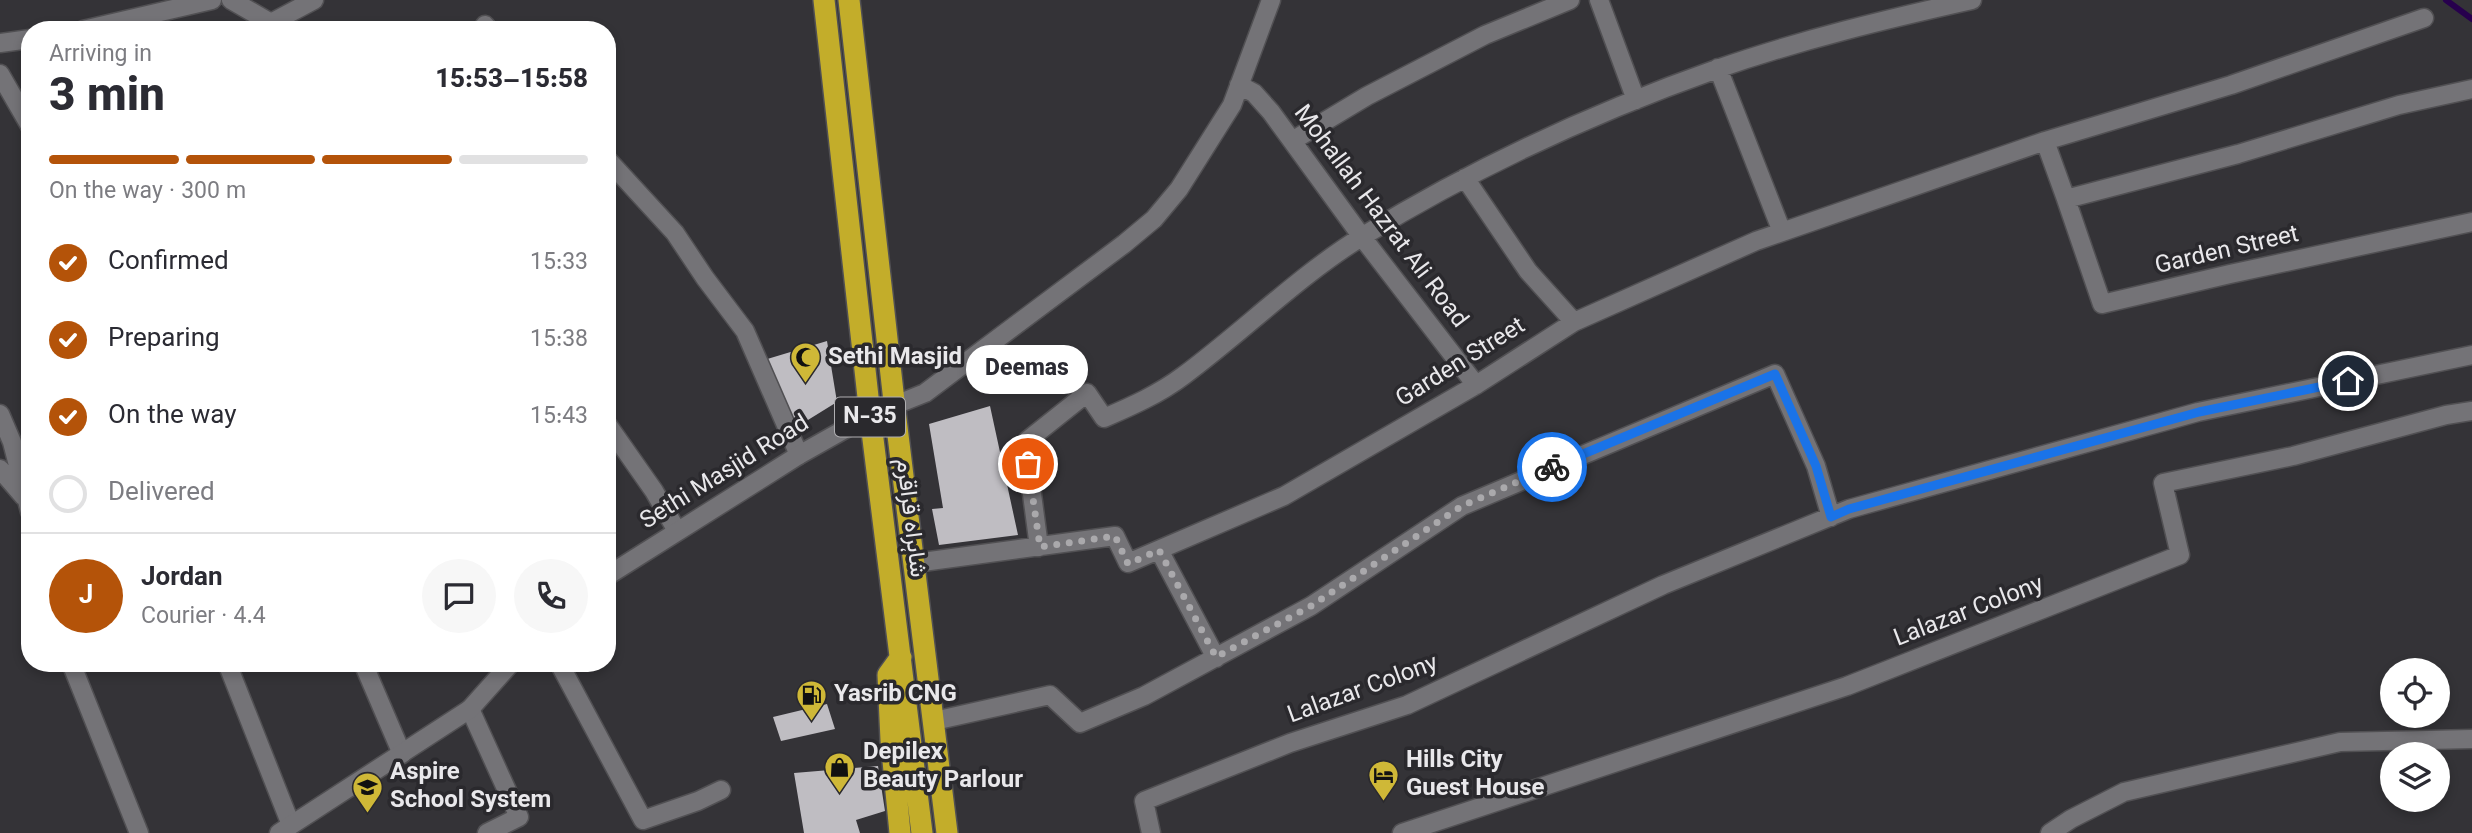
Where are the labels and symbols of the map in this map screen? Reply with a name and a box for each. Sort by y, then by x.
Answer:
street label: Mohallah Hazrat Ali Road [1283,97,1477,337]
street label: Garden Street [2151,216,2303,286]
street label: Garden Street [1389,308,1533,418]
place label: Sethi Masjid [828,339,962,377]
mosque icon: Sethi Masjid [788,341,822,385]
callout: Deemas [967,345,1089,394]
pin [2318,351,2378,411]
road number: N-35 [835,398,905,436]
street label: Sethi Masjid Road [633,406,817,540]
courier [1517,432,1587,502]
pin [998,434,1058,494]
street label: شاہراہ قراقرم [884,456,936,580]
street label: Lalazar Colony [1889,566,2050,658]
street label: Lalazar Colony [1282,645,1444,735]
place label: Yasrib CNG [834,676,957,714]
fuel station icon: Yasrib CNG [794,678,828,722]
place label: Depilex Beauty Parlour [863,734,1023,800]
place label: Hills City Guest House [1406,742,1545,808]
shop icon: Depilex Beauty Parlour [823,750,857,794]
place label: Aspire School System [390,754,551,820]
hotel icon: Hills City Guest House [1366,758,1400,802]
school or university icon: Aspire School System [350,770,384,814]

